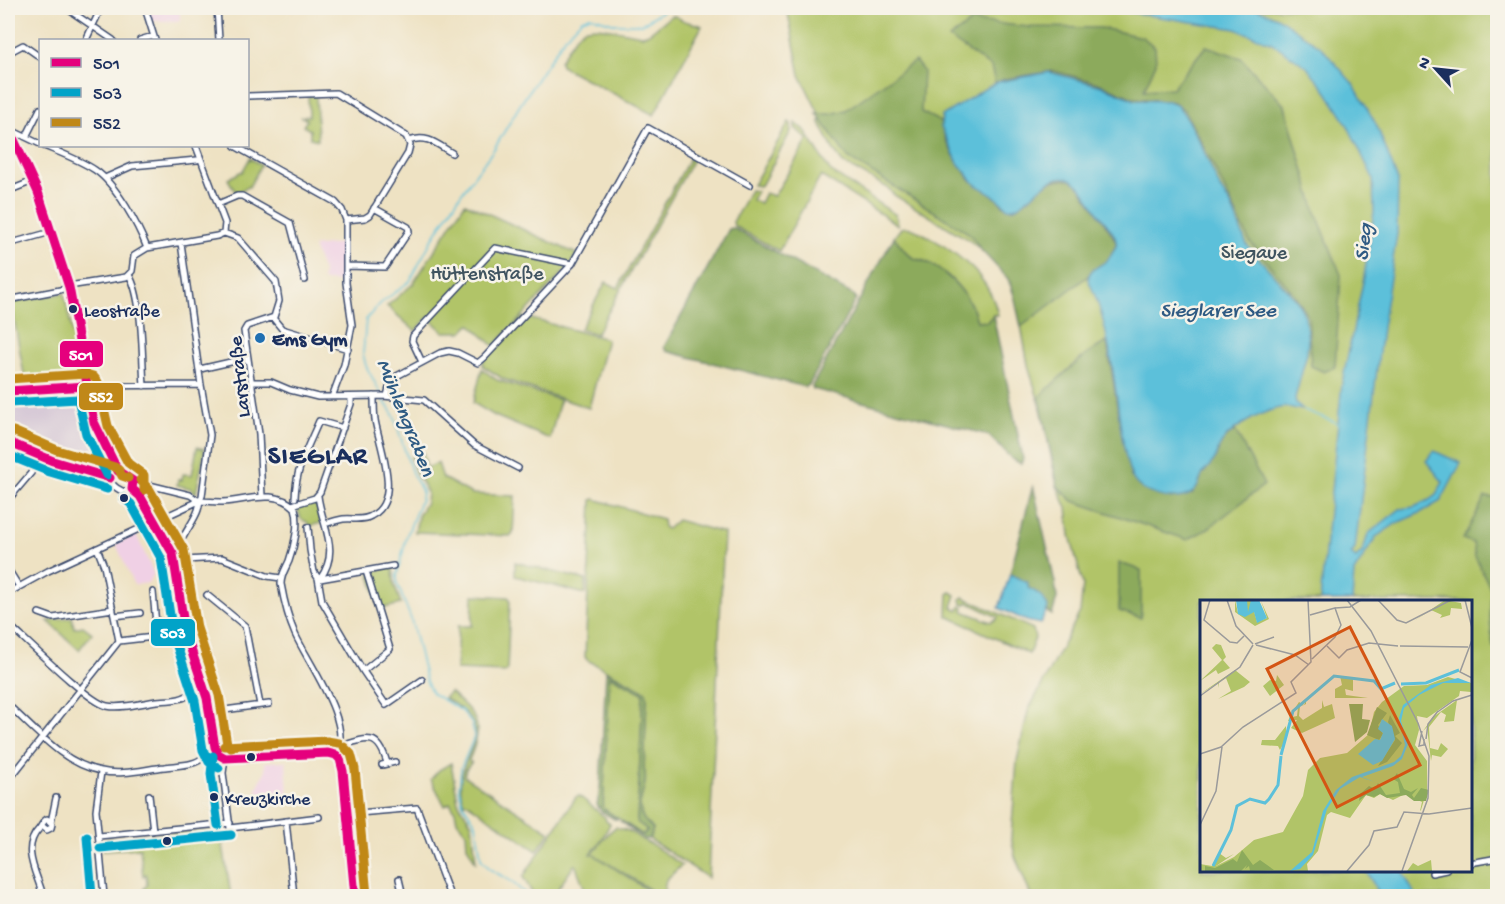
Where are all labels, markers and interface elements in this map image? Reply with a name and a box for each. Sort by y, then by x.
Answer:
legend [39,39,249,147]
north arrow [1406,39,1466,99]
text: N [1415,54,1437,73]
text: 501 [93,55,120,76]
text: 503 [93,85,122,106]
text: 552 [93,115,121,136]
water label: Sieg [1351,221,1380,262]
park label: Siegaue [1221,243,1288,266]
park label: Hüttenstraße [430,264,544,287]
water label: Sieglarer See [1160,300,1277,325]
place label: Leostraße [84,302,161,323]
marker: Leostraße [67,303,79,315]
place label: Ems Gym [272,330,348,353]
marker: Ems Gym [253,331,267,345]
street label: Larstraße [226,334,257,418]
line badge: 501 [59,340,104,368]
text: 501 [69,348,93,367]
water label: Mühlengraben [369,356,439,481]
line badge: 552 [78,382,124,411]
text: 552 [89,390,113,409]
district label: SIEGLAR [268,443,368,474]
unlabelled marker [118,492,130,504]
inset map [1200,600,1472,871]
line badge: 503 [150,618,196,647]
text: 503 [160,626,186,645]
unlabelled marker [245,751,257,763]
place label: Kreuzkirche [225,790,311,811]
marker: Kreuzkirche [208,791,220,803]
unlabelled marker [161,835,173,847]

